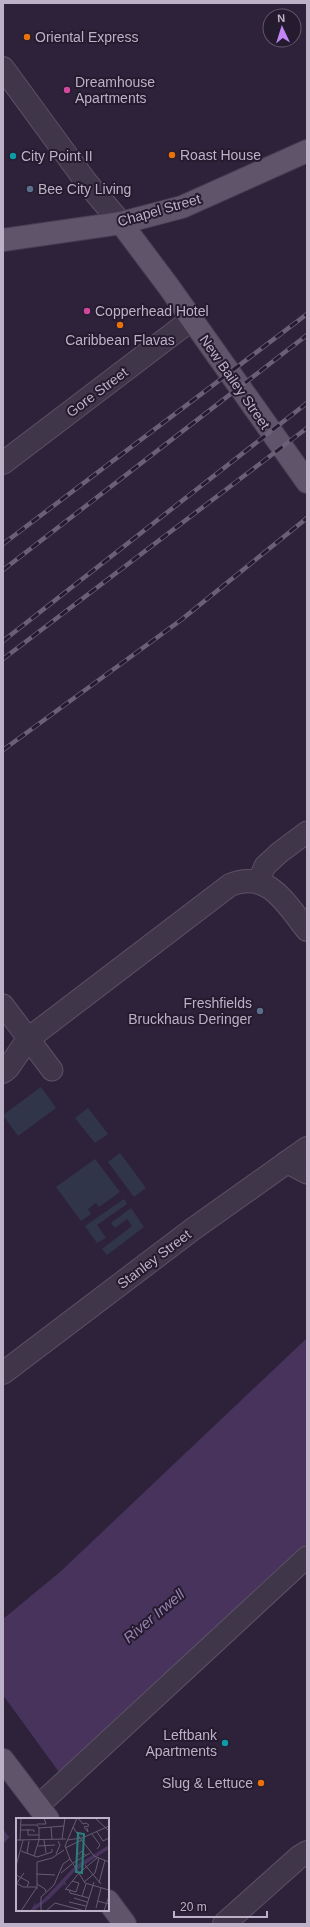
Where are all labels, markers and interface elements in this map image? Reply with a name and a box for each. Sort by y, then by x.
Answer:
north arrow [262,8,302,48]
text: N [277,12,286,24]
place label: Oriental Express [35,29,138,45]
marker: Oriental Express [22,32,32,42]
place label: Dreamhouse Apartments [75,74,155,106]
marker: Dreamhouse Apartments [62,85,72,95]
place label: Roast House [180,147,261,163]
place label: City Point II [21,148,93,164]
marker: Roast House [167,150,177,160]
marker: City Point II [8,151,18,161]
place label: Bee City Living [38,181,131,197]
marker: Bee City Living [25,184,35,194]
street label: Chapel Street [116,190,202,229]
place label: Copperhead Hotel [95,303,209,319]
marker: Copperhead Hotel [82,306,92,316]
marker: Caribbean Flavas [115,320,125,330]
place label: Caribbean Flavas [65,332,175,348]
street label: New Bailey Street [197,332,274,432]
street label: Gore Street [63,364,131,420]
place label: Freshfields Bruckhaus Deringer [128,995,252,1027]
marker: Freshfields Bruckhaus Deringer [255,1006,265,1016]
street label: Stanley Street [114,1226,194,1292]
water label: River Irwell [120,1585,188,1646]
place label: Leftbank Apartments [145,1727,218,1759]
marker: Leftbank Apartments [220,1738,230,1748]
place label: Slug & Lettuce [162,1775,253,1791]
marker: Slug & Lettuce [256,1778,266,1788]
inset map [16,1818,109,1911]
scale bar [174,1893,267,1919]
text: 20 m [180,1900,207,1914]

